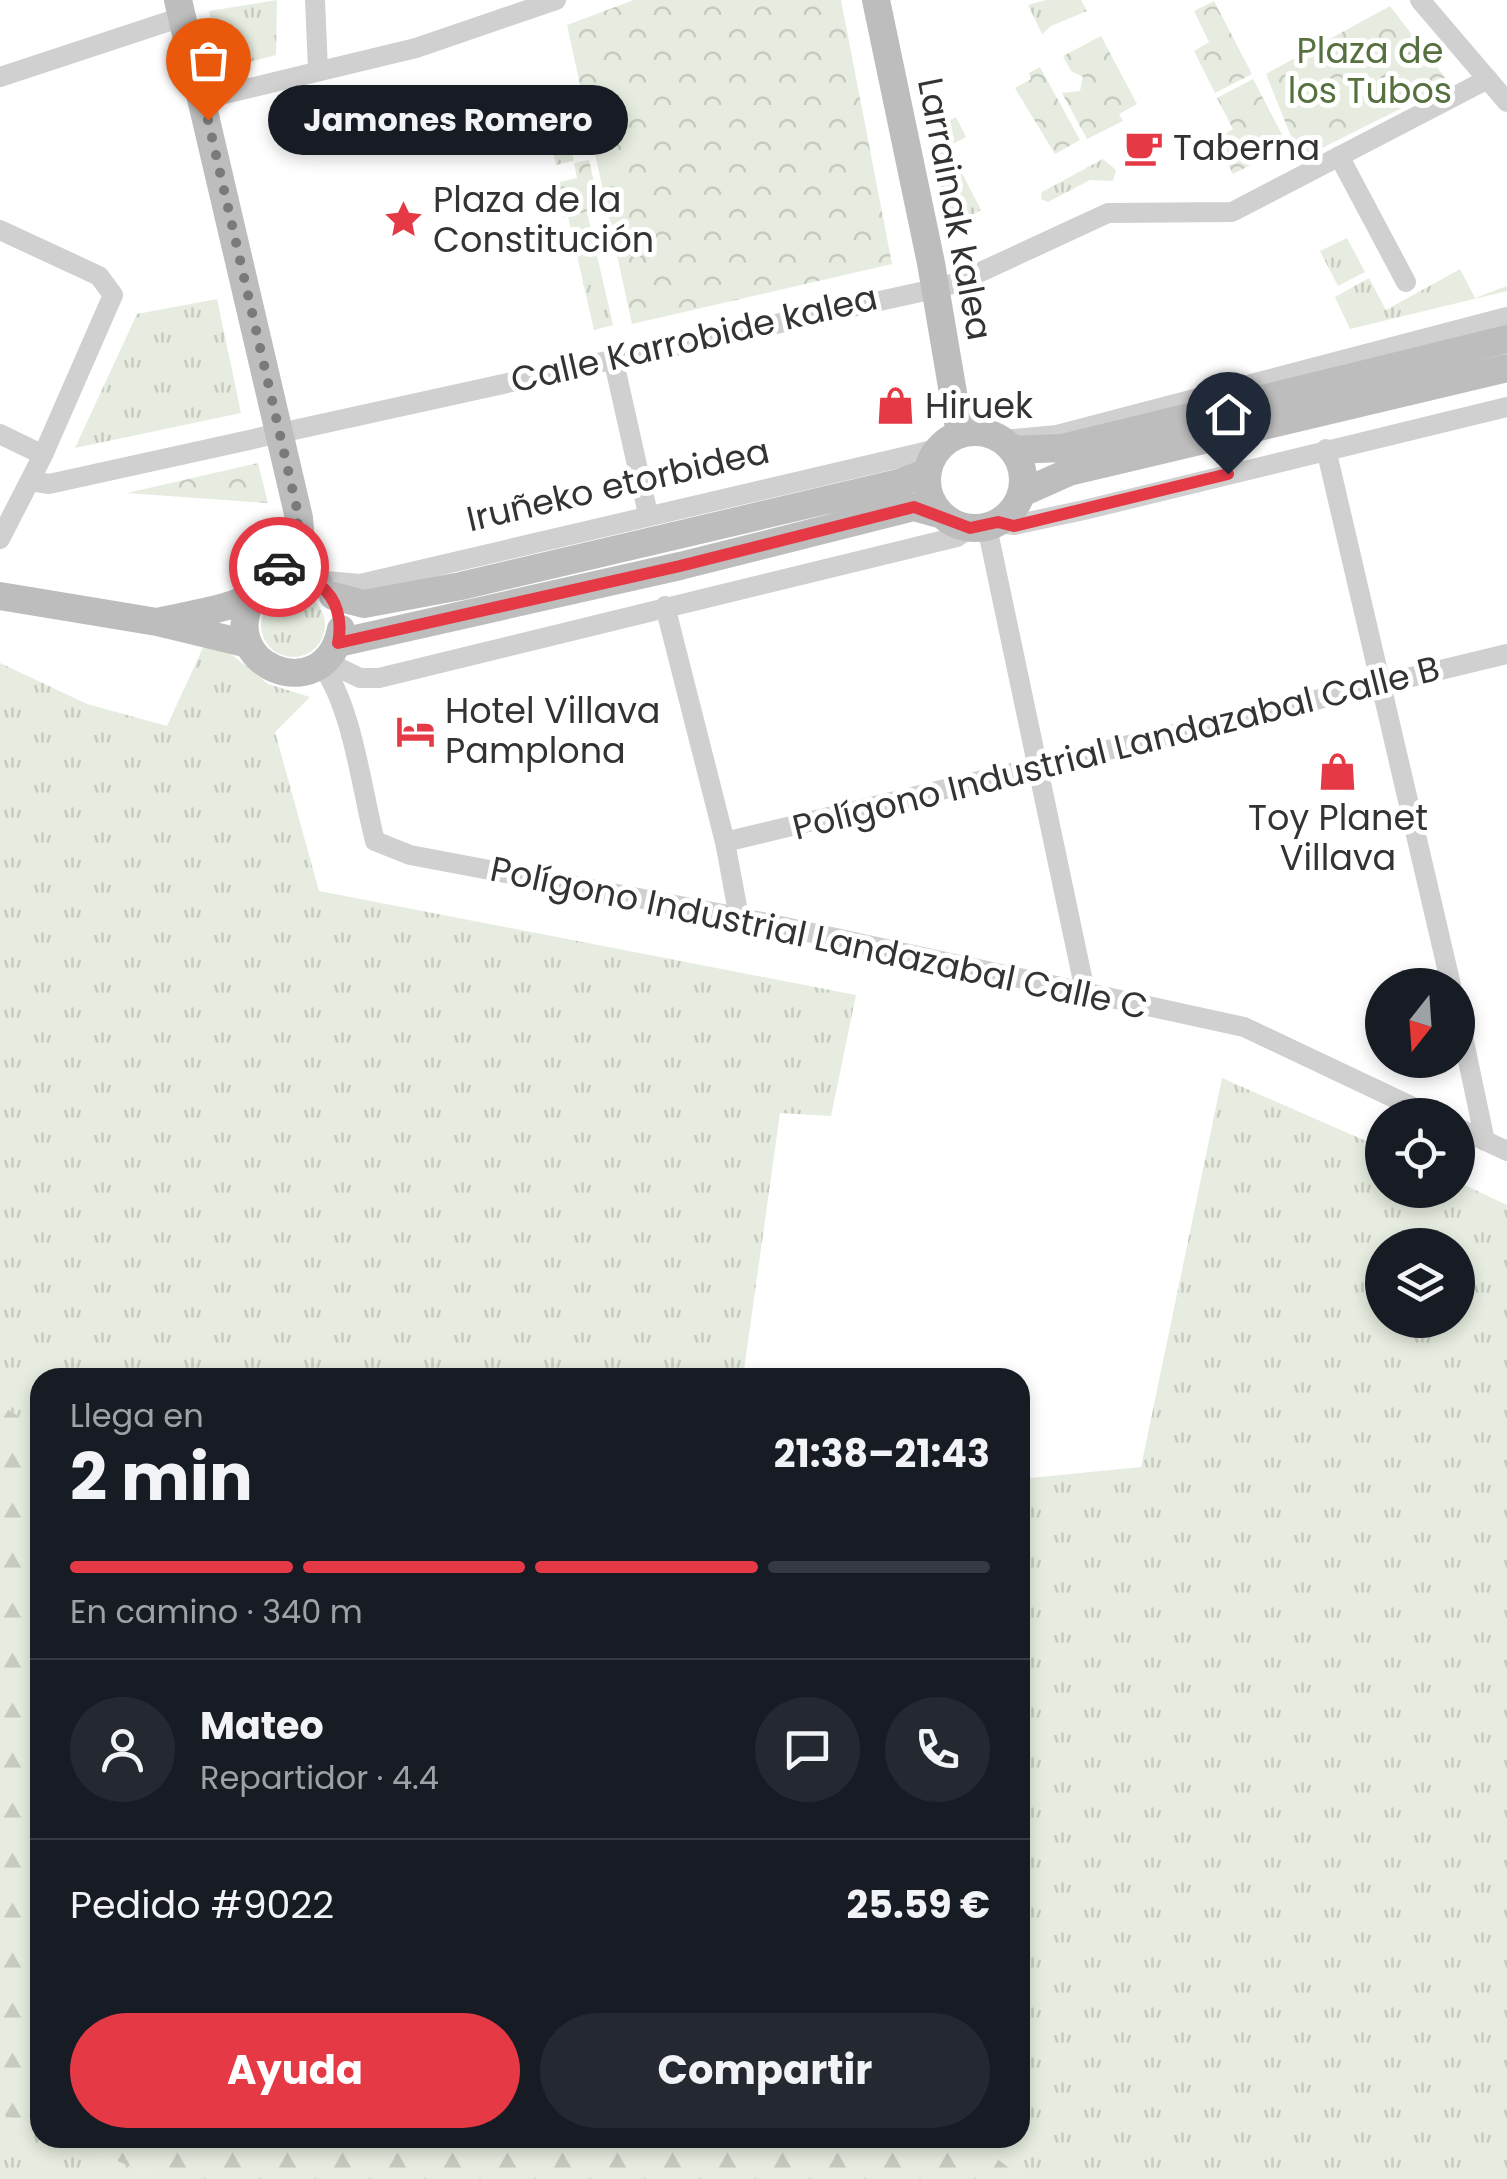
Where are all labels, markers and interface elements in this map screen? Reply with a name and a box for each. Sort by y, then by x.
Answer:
pin [166,18,251,121]
park label: Plaza de los Tubos [1288,26,1452,115]
icon: bag [181,33,236,88]
street label: Larrainak kalea [906,74,1005,344]
callout: Jamones Romero [268,85,628,155]
text: Jamones Romero [303,97,593,142]
place label: Taberna [1173,123,1320,172]
cafe icon: Taberna [1122,127,1164,169]
place label: Plaza de la Constitución [433,175,654,264]
place icon: Plaza de la Constitución [382,199,424,241]
street label: Calle Karrobide kalea [506,272,882,405]
pin [1186,372,1271,475]
place label: Hiruek [925,381,1033,430]
shop icon: Hiruek [874,385,916,427]
icon: home [1201,387,1256,442]
street label: Iruñeko etorbidea [462,426,774,543]
courier [229,517,329,617]
icon: car [252,540,307,595]
street label: Polígono Industrial Landazabal Calle B [787,643,1445,852]
place label: Hotel Villava Pamplona [445,686,660,775]
hotel icon: Hotel Villava Pamplona [394,710,436,752]
shop icon: Toy Planet Villava [1317,750,1359,792]
place label: Toy Planet Villava [1248,793,1428,882]
street label: Polígono Industrial Landazabal Calle C [486,844,1152,1031]
north arrow [1365,968,1475,1078]
map controls [1365,968,1475,1338]
button: locate [1365,1098,1475,1208]
button: layers [1365,1228,1475,1338]
text: Llega en [70,1393,204,1438]
text: 21:38–21:43 [774,1427,990,1480]
text: 2 min [70,1432,253,1523]
text: En camino · 340 m [70,1589,363,1634]
button: person [70,1697,175,1802]
button: chat [755,1697,860,1802]
button: phone [885,1697,990,1802]
text: Mateo [200,1699,324,1752]
text: Repartidor · 4.4 [200,1755,439,1800]
text: Pedido #9022 [70,1878,334,1931]
text: 25.59 € [847,1878,990,1931]
button: Ayuda [70,2013,520,2128]
button: Compartir [540,2013,990,2128]

